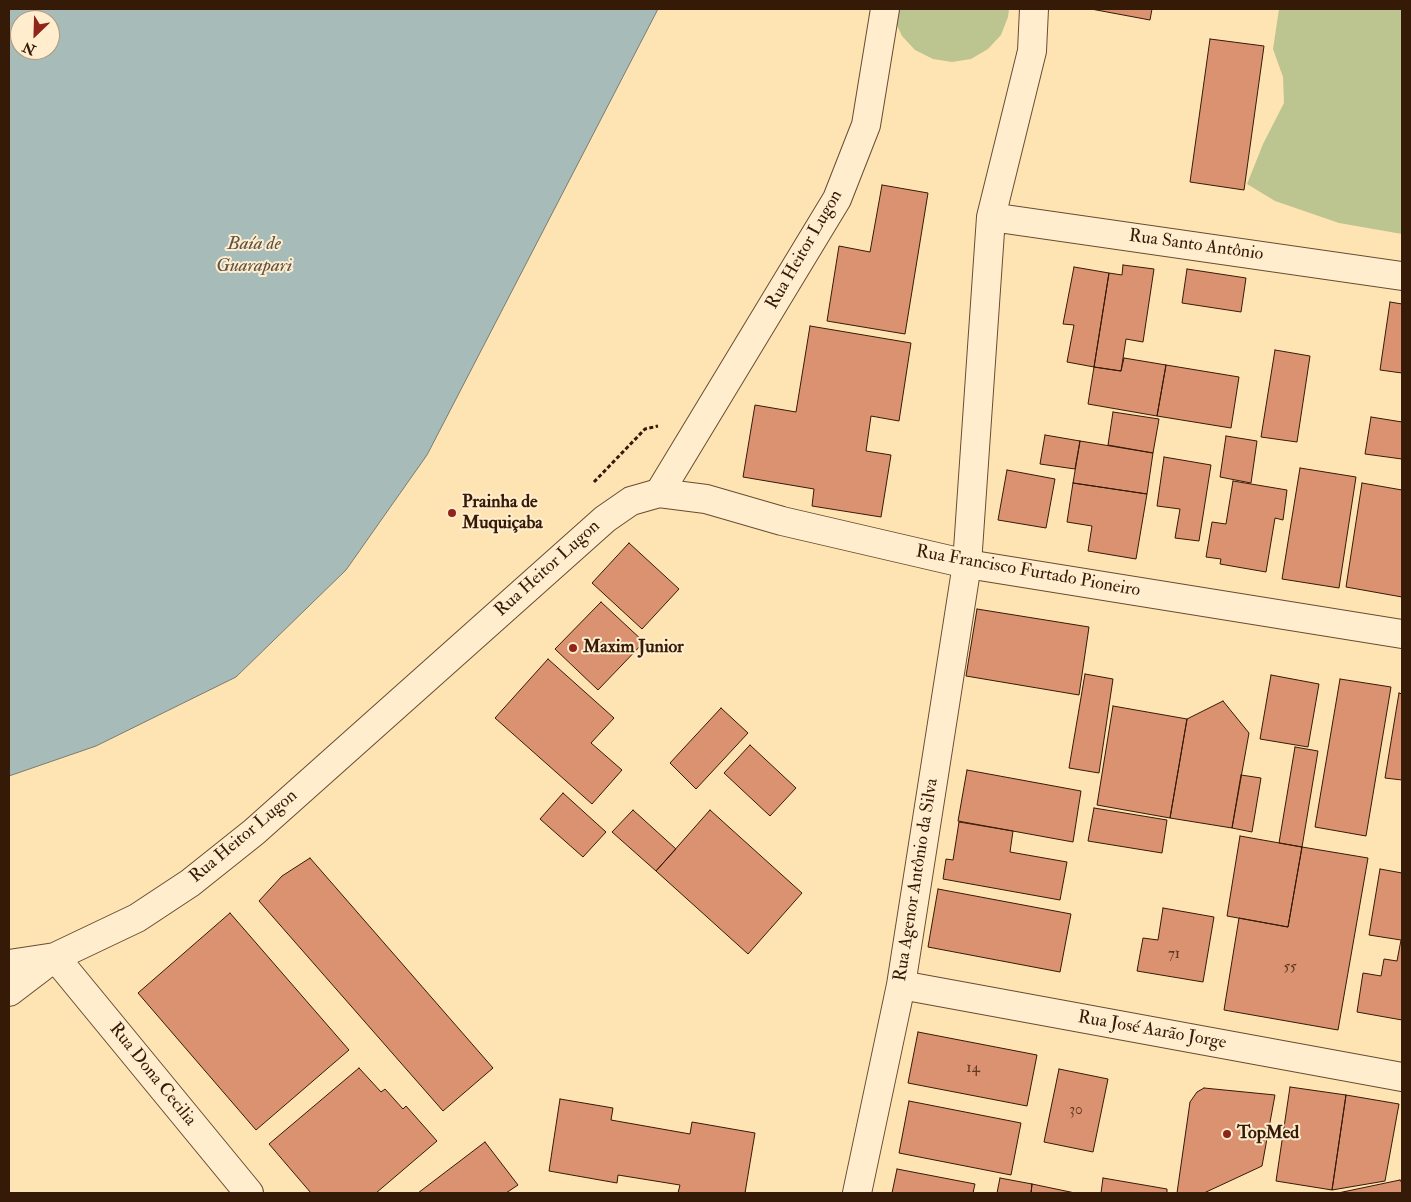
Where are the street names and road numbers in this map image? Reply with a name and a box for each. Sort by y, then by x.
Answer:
street label: Rua Heitor Lugon [762,187,848,313]
street label: Rua Santo Antônio [1127,226,1265,266]
street label: Rua Heitor Lugon [491,516,605,622]
street label: Rua Francisco Furtado Pioneiro [914,542,1142,602]
street label: Rua Agenor Antônio da Silva [890,777,944,983]
street label: Rua Heitor Lugon [186,786,302,888]
street label: Rua José Aarão Jorge [1076,1007,1228,1055]
street label: Rua Dona Cecilia [104,1019,200,1131]

